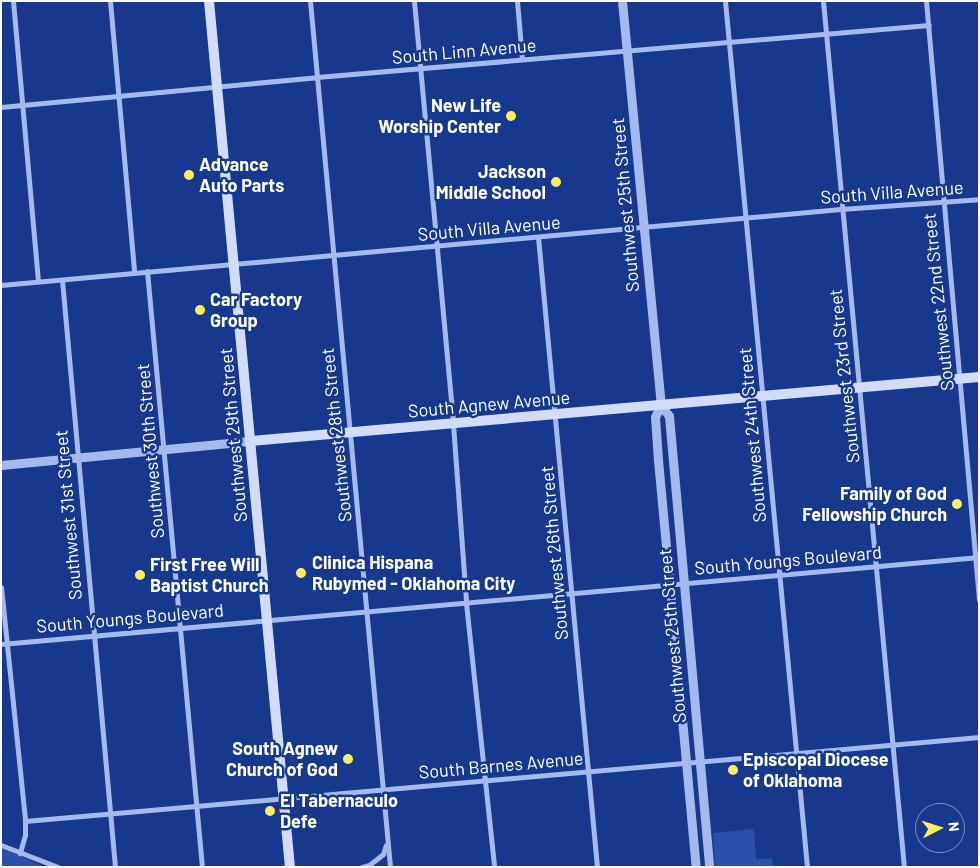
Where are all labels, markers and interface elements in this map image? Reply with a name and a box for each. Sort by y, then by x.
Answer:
street label: South Linn Avenue [391,34,537,68]
place label: New Life Worship Center [378,95,501,138]
marker: New Life Worship Center [505,110,517,122]
street label: Southwest 25th Street [607,117,643,293]
place label: Advance Auto Parts [199,154,284,196]
place label: Jackson Middle School [436,161,546,203]
marker: Advance Auto Parts [183,169,195,181]
marker: Jackson Middle School [550,176,562,188]
street label: South Villa Avenue [820,176,964,208]
street label: South Villa Avenue [417,211,561,245]
street label: Southwest 22nd Street [918,212,958,392]
street label: Southwest 23rd Street [824,288,864,464]
place label: Car Factory Group [210,289,302,332]
marker: Car Factory Group [194,304,206,316]
street label: Southwest 29th Street [215,347,251,523]
street label: Southwest 28th Street [316,347,356,523]
street label: Southwest 24th Street [734,347,770,523]
street label: Southwest 30th Street [132,363,168,539]
street label: South Agnew Avenue [407,386,571,422]
street label: Southwest 31st Street [50,429,86,601]
street label: Southwest 26th Street [536,465,572,641]
place label: Family of God Fellowship Church [802,483,947,526]
marker: Family of God Fellowship Church [951,498,963,510]
street label: South Youngs Boulevard [693,541,883,579]
street label: Southwest 25th Street [654,548,690,724]
place label: Clinica Hispana Rubymed - Oklahoma City [312,552,515,594]
place label: First Free Will Baptist Church [150,554,268,596]
marker: Clinica Hispana Rubymed - Oklahoma City [294,566,308,580]
marker: First Free Will Baptist Church [134,569,146,581]
street label: South Youngs Boulevard [35,599,225,637]
place label: South Agnew Church of God [226,738,338,781]
street label: South Barnes Avenue [418,747,584,783]
place label: Episcopal Diocese of Oklahoma [743,749,889,792]
marker: South Agnew Church of God [342,753,354,765]
marker: Episcopal Diocese of Oklahoma [727,764,739,776]
place label: El Tabernaculo Defe [280,790,398,832]
north arrow [915,803,965,853]
marker: El Tabernaculo Defe [264,805,276,817]
text: N [946,821,963,832]

